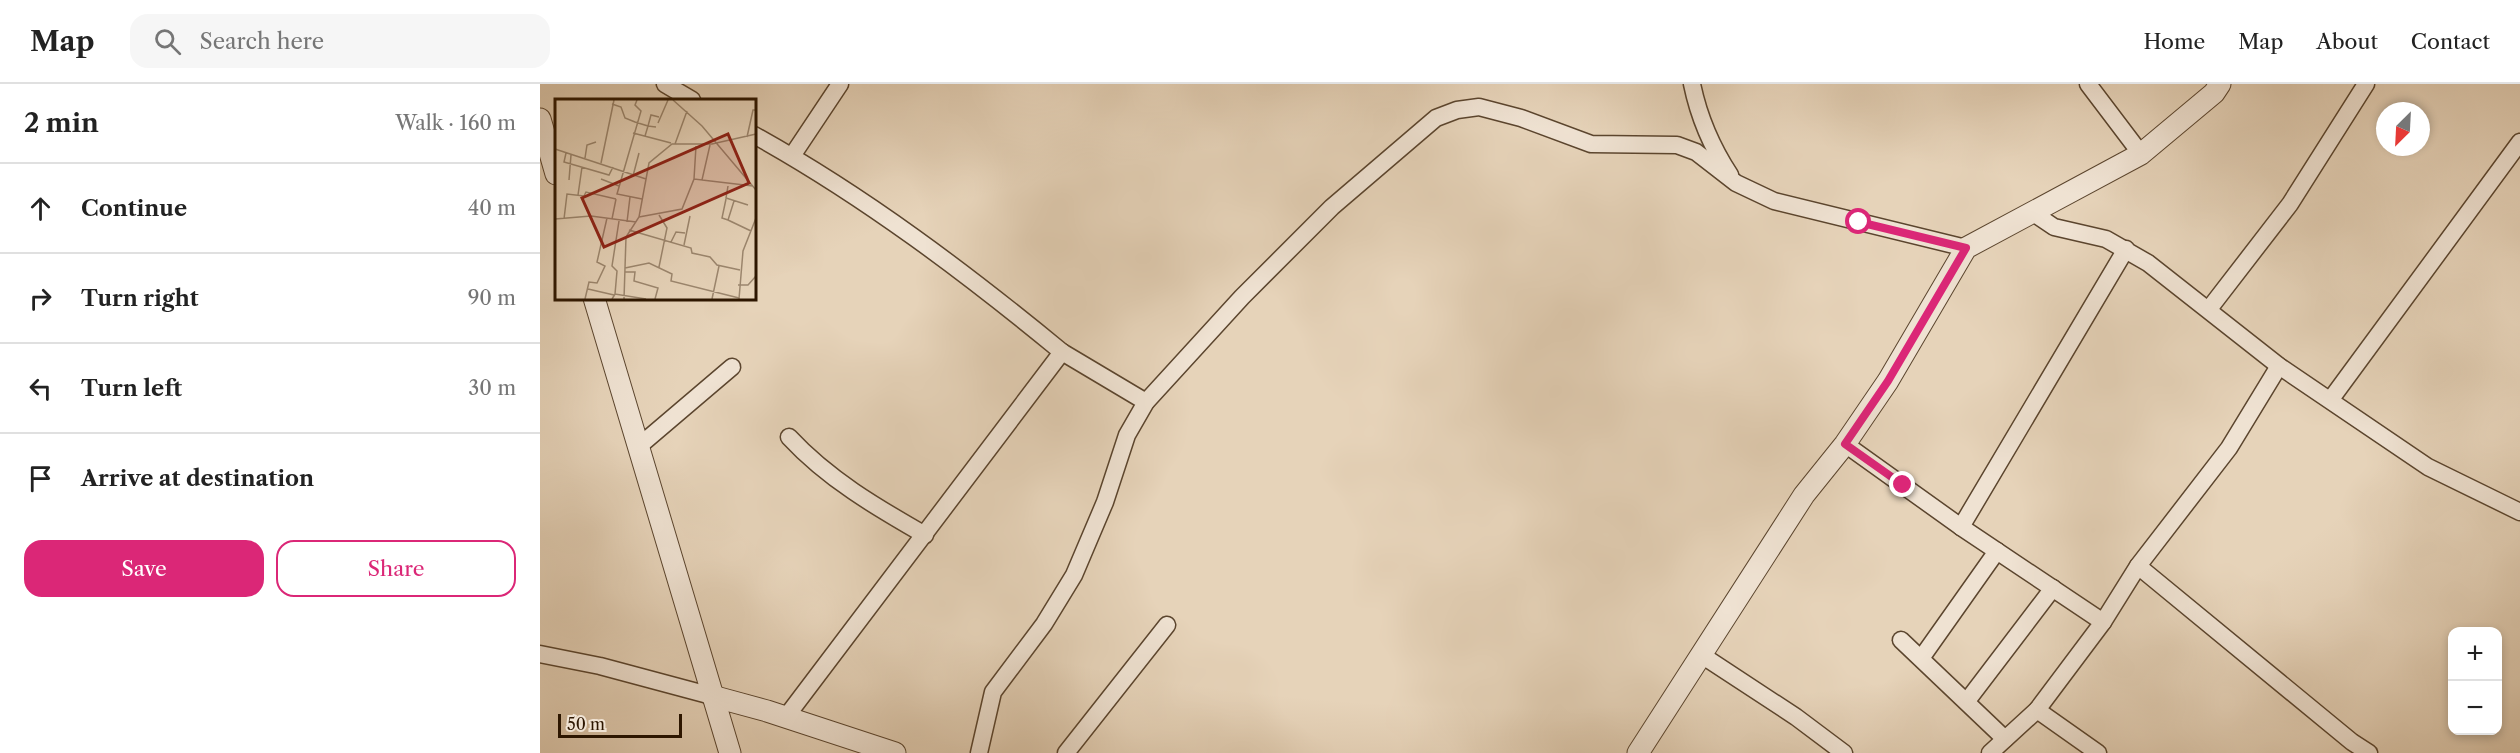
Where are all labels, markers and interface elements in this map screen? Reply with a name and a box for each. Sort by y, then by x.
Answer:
search box [130,14,550,68]
text: Map [30,24,94,58]
icon: search [151,25,184,58]
text: Search here [199,28,324,55]
text: Home [2144,29,2205,54]
text: Map [2238,29,2283,54]
text: About [2316,29,2378,54]
text: Contact [2411,29,2490,54]
inset map [555,99,756,300]
north arrow [2376,102,2430,156]
text: 2 min [24,107,99,139]
text: Walk · 160 m [395,111,516,135]
icon: ahead [24,192,57,225]
text: Continue [81,195,187,222]
text: 40 m [468,196,516,220]
route start [1845,208,1871,234]
icon: right [24,282,57,315]
text: Turn right [81,285,199,312]
text: 90 m [468,286,516,310]
icon: left [24,372,57,405]
text: Turn left [81,375,182,402]
text: 30 m [468,376,516,400]
icon: arrive [24,462,57,495]
text: Arrive at destination [81,465,314,492]
route end [1889,471,1915,497]
button: Save [24,540,264,597]
button: Share [276,540,516,597]
map controls [2448,627,2502,735]
button: + [2448,627,2502,681]
button: − [2448,681,2502,735]
scale bar [558,711,682,738]
text: 50 m [567,714,605,734]

